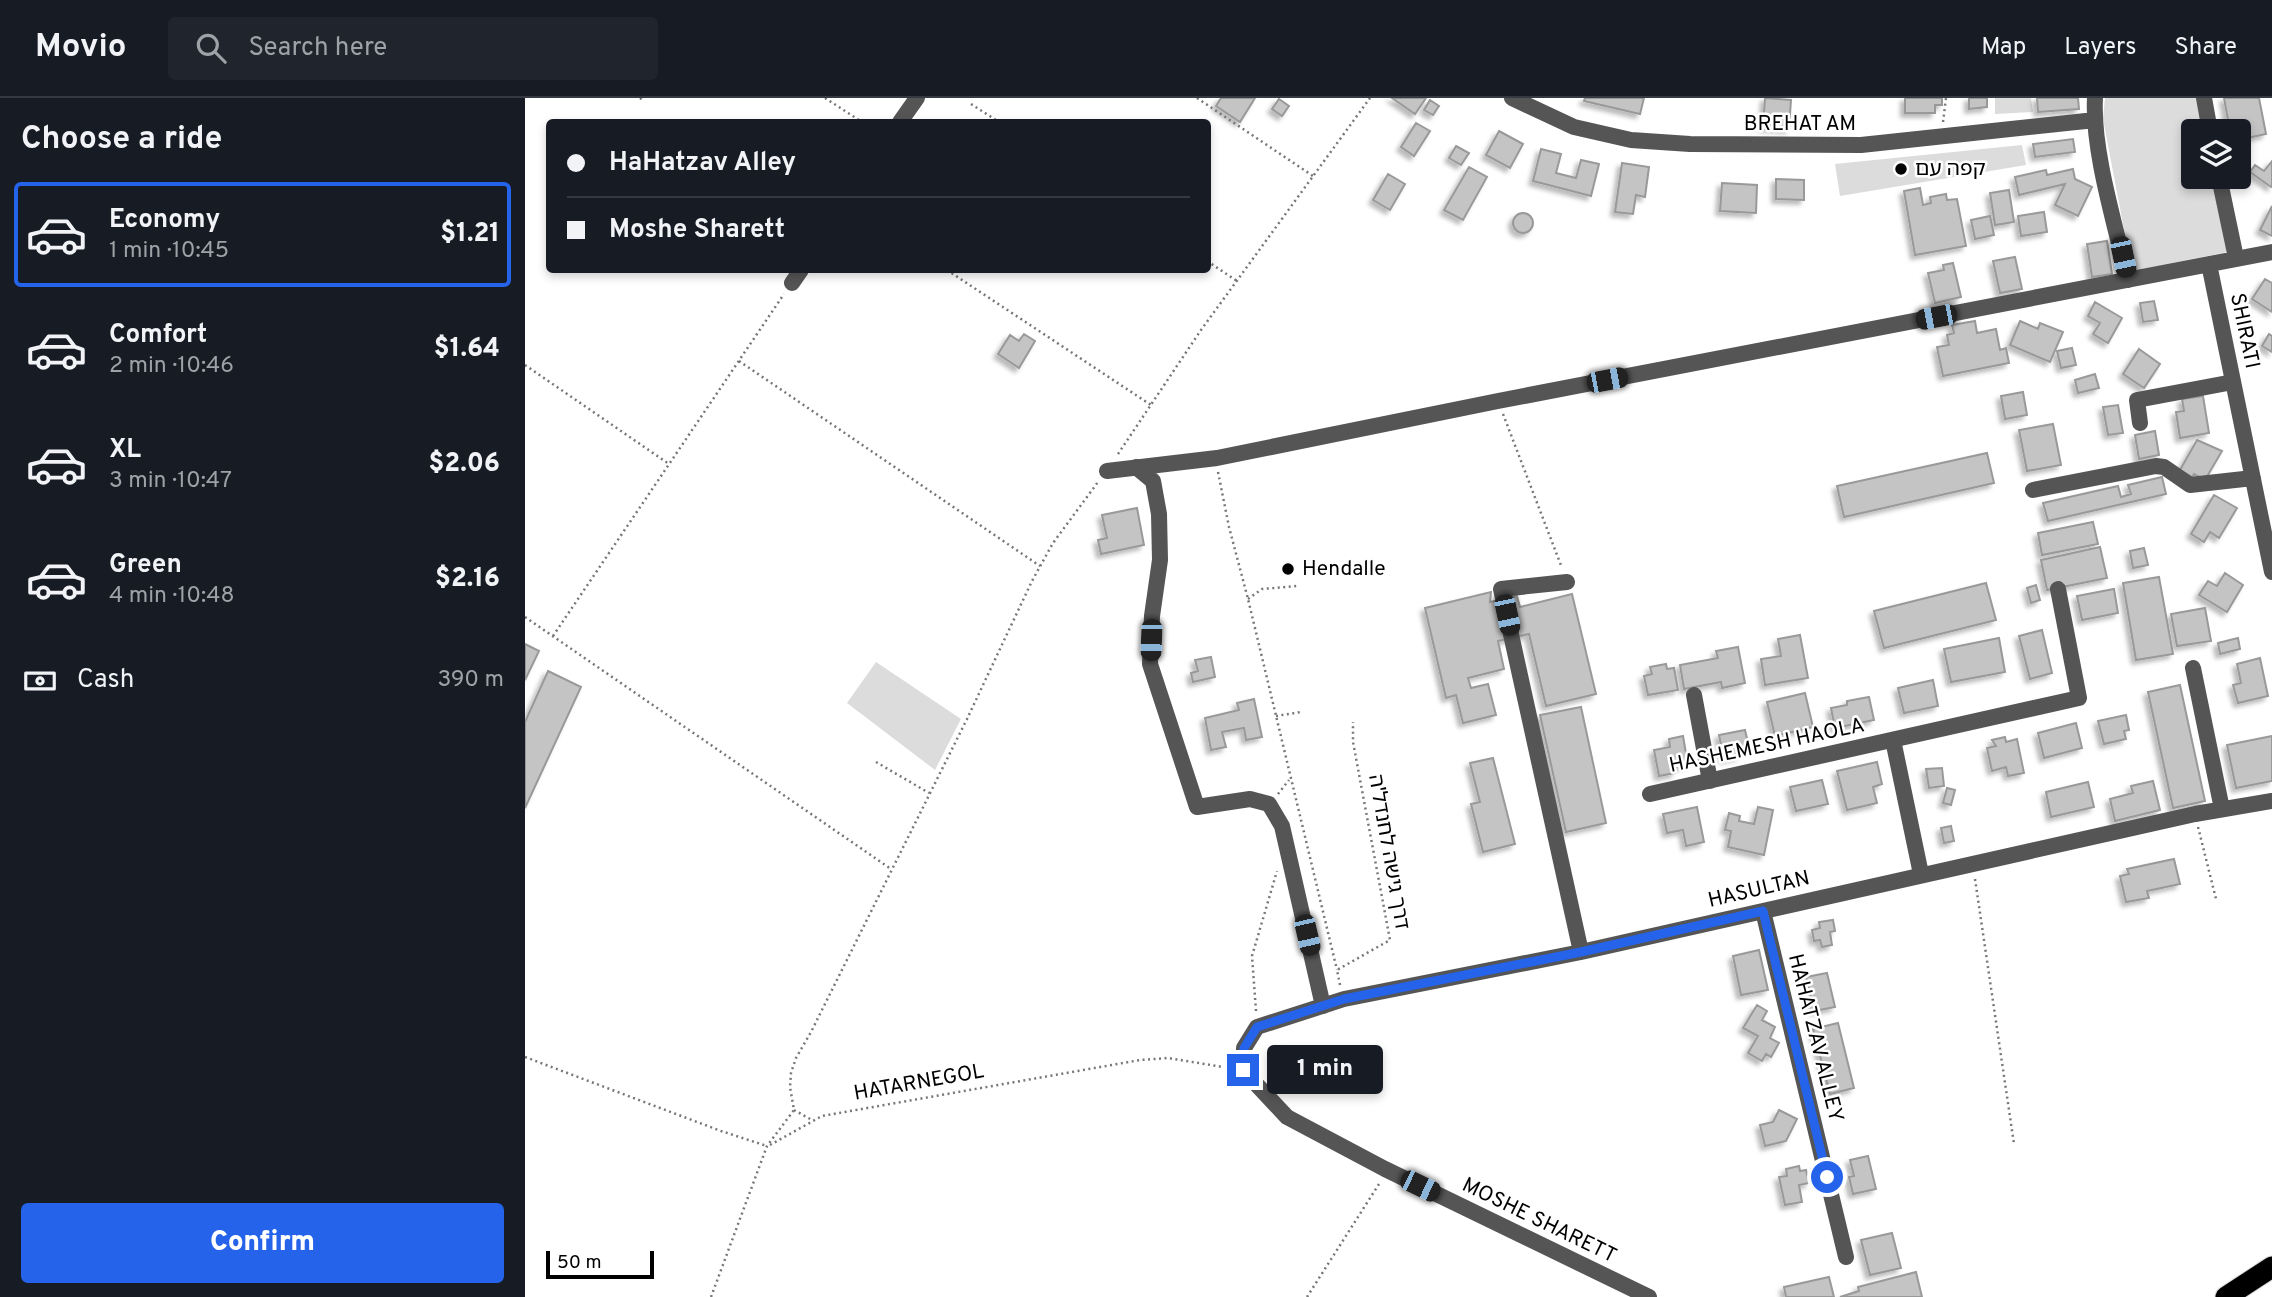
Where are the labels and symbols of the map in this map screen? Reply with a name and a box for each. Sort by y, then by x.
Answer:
street label: BREHAT AM [1744,111,1856,138]
place label: קפה עם [1915,156,1986,183]
marker: קפה עם [1893,161,1909,177]
car [2109,234,2138,280]
street label: SHIRATI [2223,291,2265,371]
car [1914,303,1959,331]
car [1585,366,1630,394]
place label: Hendalle [1302,556,1386,583]
marker: Hendalle [1280,561,1296,577]
car [1493,592,1522,638]
car [1140,619,1163,661]
street label: HASHEMESH HAOLA [1667,712,1867,780]
street label: דרך גישה לחנדל'ה [1361,772,1415,932]
street label: HASULTAN [1705,865,1813,915]
car [1293,912,1322,958]
street label: HAHATZAV ALLEY [1781,951,1849,1125]
callout: 1 min [1267,1046,1383,1094]
route end [1227,1054,1259,1086]
street label: HATARNEGOL [852,1058,987,1108]
route start [1811,1161,1843,1193]
car [1397,1167,1444,1205]
street label: MOSHE SHARETT [1457,1172,1621,1270]
scale bar [546,1248,655,1280]

